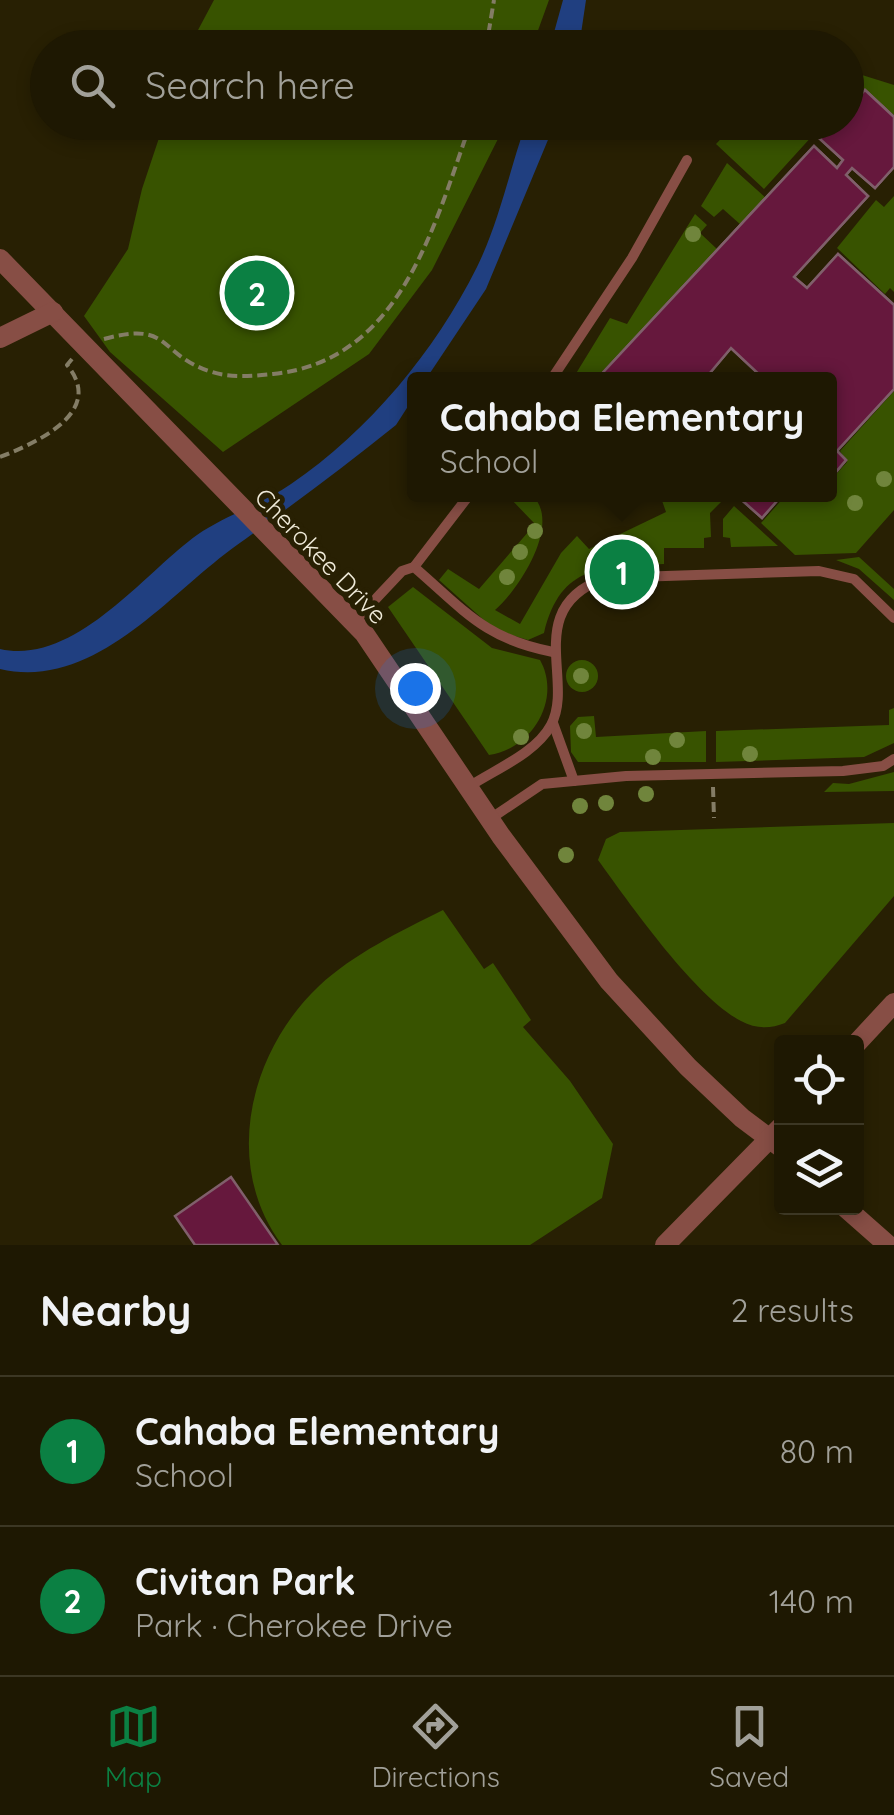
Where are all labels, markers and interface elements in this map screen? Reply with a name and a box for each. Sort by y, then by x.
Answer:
search box [30,30,864,140]
icon: search [65,58,120,113]
text: Search here [145,61,355,109]
pin: 2 [224,256,290,330]
popup [407,372,837,502]
text: Cahaba Elementary [440,393,804,441]
text: School [440,441,538,481]
street label: Cherokee Drive [249,481,394,630]
pin: 1 [590,534,654,610]
your location [390,663,441,714]
map controls [774,1035,864,1215]
button: locate [774,1035,864,1125]
button: layers [774,1125,864,1215]
text: Nearby [40,1284,191,1337]
text: 2 results [731,1290,854,1330]
text: Cahaba Elementary [135,1407,500,1455]
text: 1 [66,1431,79,1471]
text: 80 m [780,1431,854,1471]
text: School [135,1455,234,1495]
text: Civitan Park [135,1557,356,1605]
text: 2 [63,1581,82,1621]
text: 140 m [769,1581,854,1621]
text: Park · Cherokee Drive [135,1605,453,1645]
tab: Map [105,1699,162,1794]
tab: Directions [371,1699,500,1794]
tab: Saved [709,1699,789,1794]

